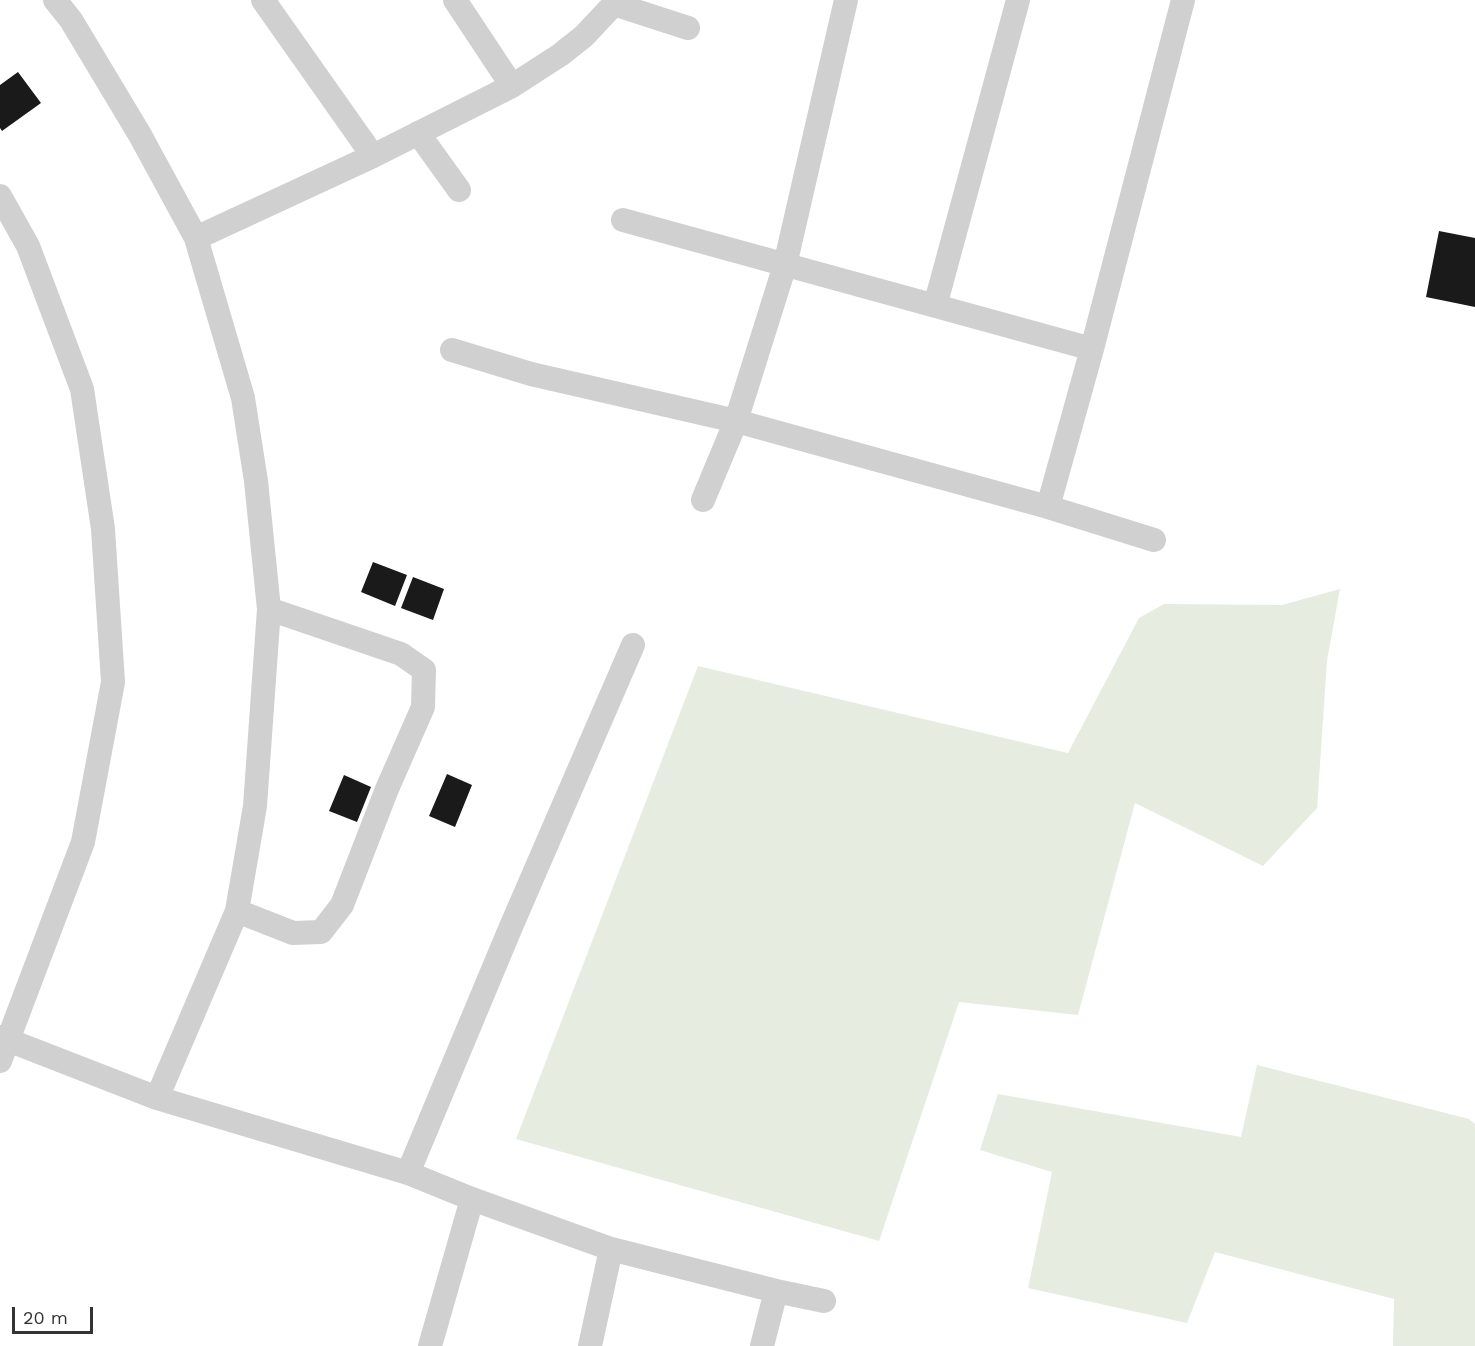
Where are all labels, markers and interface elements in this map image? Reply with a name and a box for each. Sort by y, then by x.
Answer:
scale bar [15,1295,96,1333]
text: 20 m [23,1307,68,1328]

